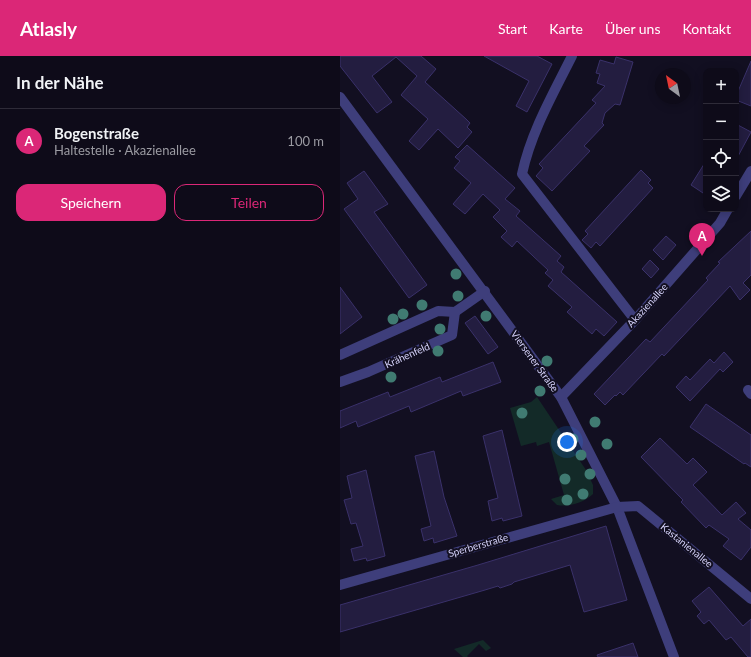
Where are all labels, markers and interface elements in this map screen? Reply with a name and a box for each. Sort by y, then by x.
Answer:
text: Atlasly [20,17,77,40]
text: Start [498,20,527,37]
text: Karte [549,20,583,37]
text: Über uns [605,20,660,37]
text: Kontakt [682,20,731,37]
north arrow [655,68,691,104]
map controls [703,68,739,212]
button: + [703,68,739,104]
text: In der Nähe [16,72,104,93]
button: − [703,104,739,140]
text: Bogenstraße [54,124,139,142]
text: A [24,133,34,149]
text: 100 m [287,133,324,149]
button: locate [703,140,739,176]
text: Haltestelle · Akazienallee [54,142,196,158]
button: layers [703,176,739,212]
button: Speichern [16,184,166,221]
button: Teilen [174,184,324,221]
pin: A [689,223,715,256]
street label: Akazienallee [624,281,670,329]
street label: Viersener Straße [509,328,561,394]
street label: Krähenfeld [383,340,431,370]
your location [557,432,577,452]
street label: Kastanienallee [659,520,715,570]
street label: Sperberstraße [447,531,509,559]

